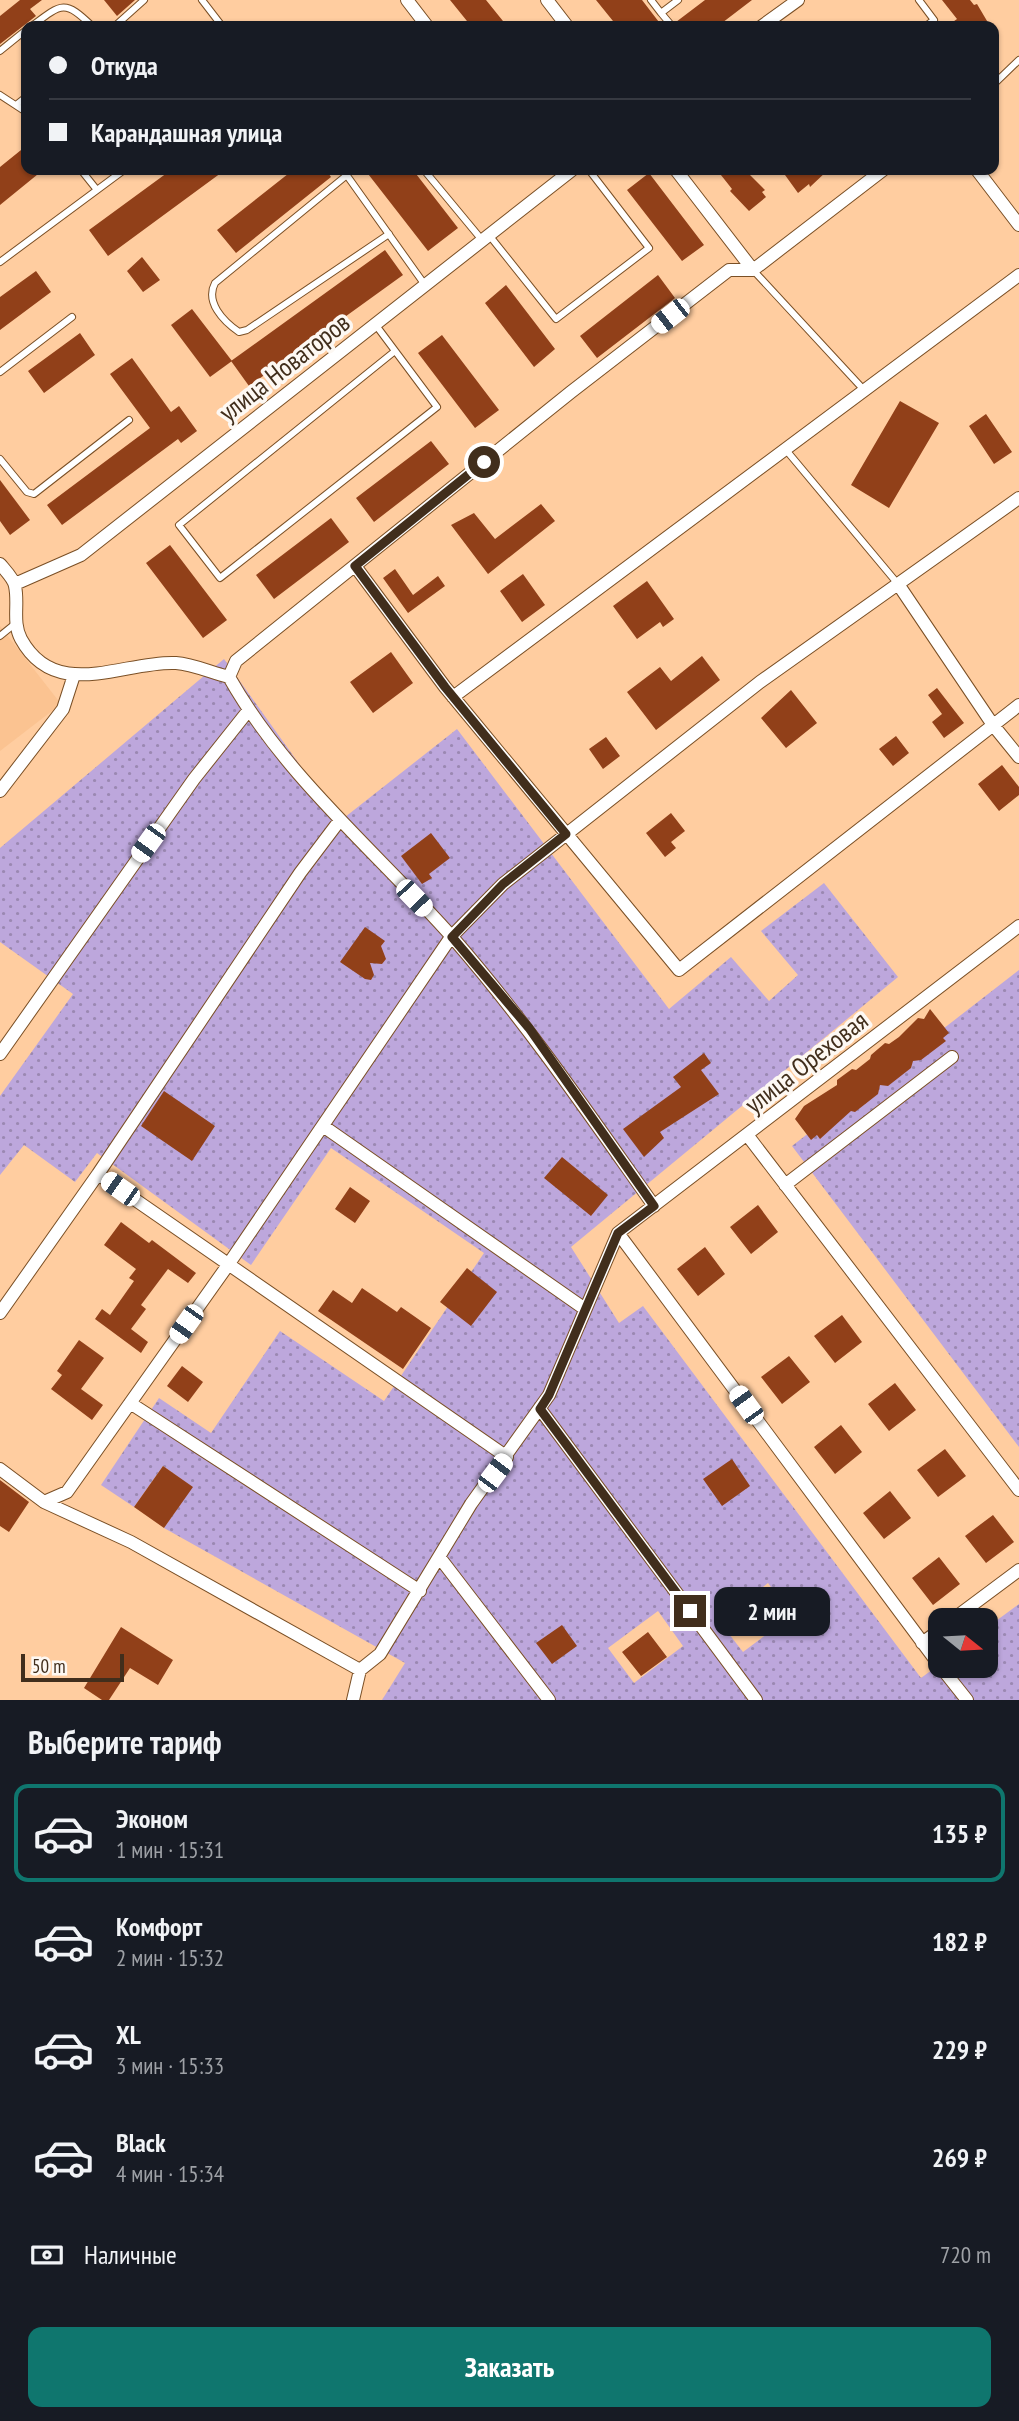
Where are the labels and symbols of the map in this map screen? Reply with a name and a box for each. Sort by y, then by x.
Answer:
car [647,295,694,337]
street label: улица Новаторов [212,306,356,428]
route start [468,446,500,478]
car [128,820,169,866]
car [392,876,437,920]
street label: улица Ореховая [738,1004,874,1120]
car [97,1168,144,1210]
car [166,1301,207,1347]
car [726,1382,767,1428]
car [474,1450,517,1496]
callout: 2 мин [714,1586,830,1636]
route end [674,1595,706,1627]
north arrow [928,1608,998,1678]
scale bar [21,1651,124,1683]

